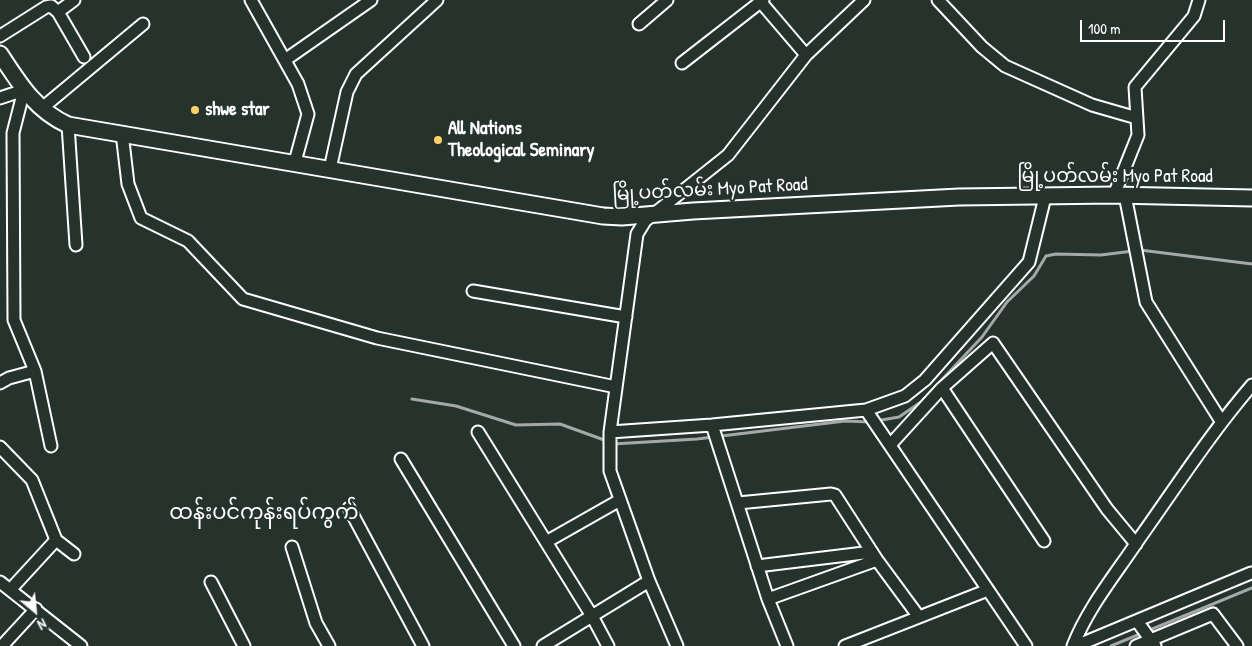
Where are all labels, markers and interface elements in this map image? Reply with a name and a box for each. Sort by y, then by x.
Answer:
scale bar [1082,10,1227,42]
text: 100 m [1088,18,1121,39]
place label: shwe star [205,99,270,121]
marker: shwe star [189,104,201,116]
place label: All Nations Theological Seminary [448,118,595,162]
marker: All Nations Theological Seminary [432,134,444,146]
street label: မြို့ပတ်လမ်း Myo Pat Road [1017,166,1213,188]
street label: မြို့ပတ်လမ်း Myo Pat Road [612,174,808,206]
district label: ထန်းပင်ကုန်းရပ်ကွက် [169,500,359,526]
north arrow [10,586,60,636]
text: N [35,615,50,635]

